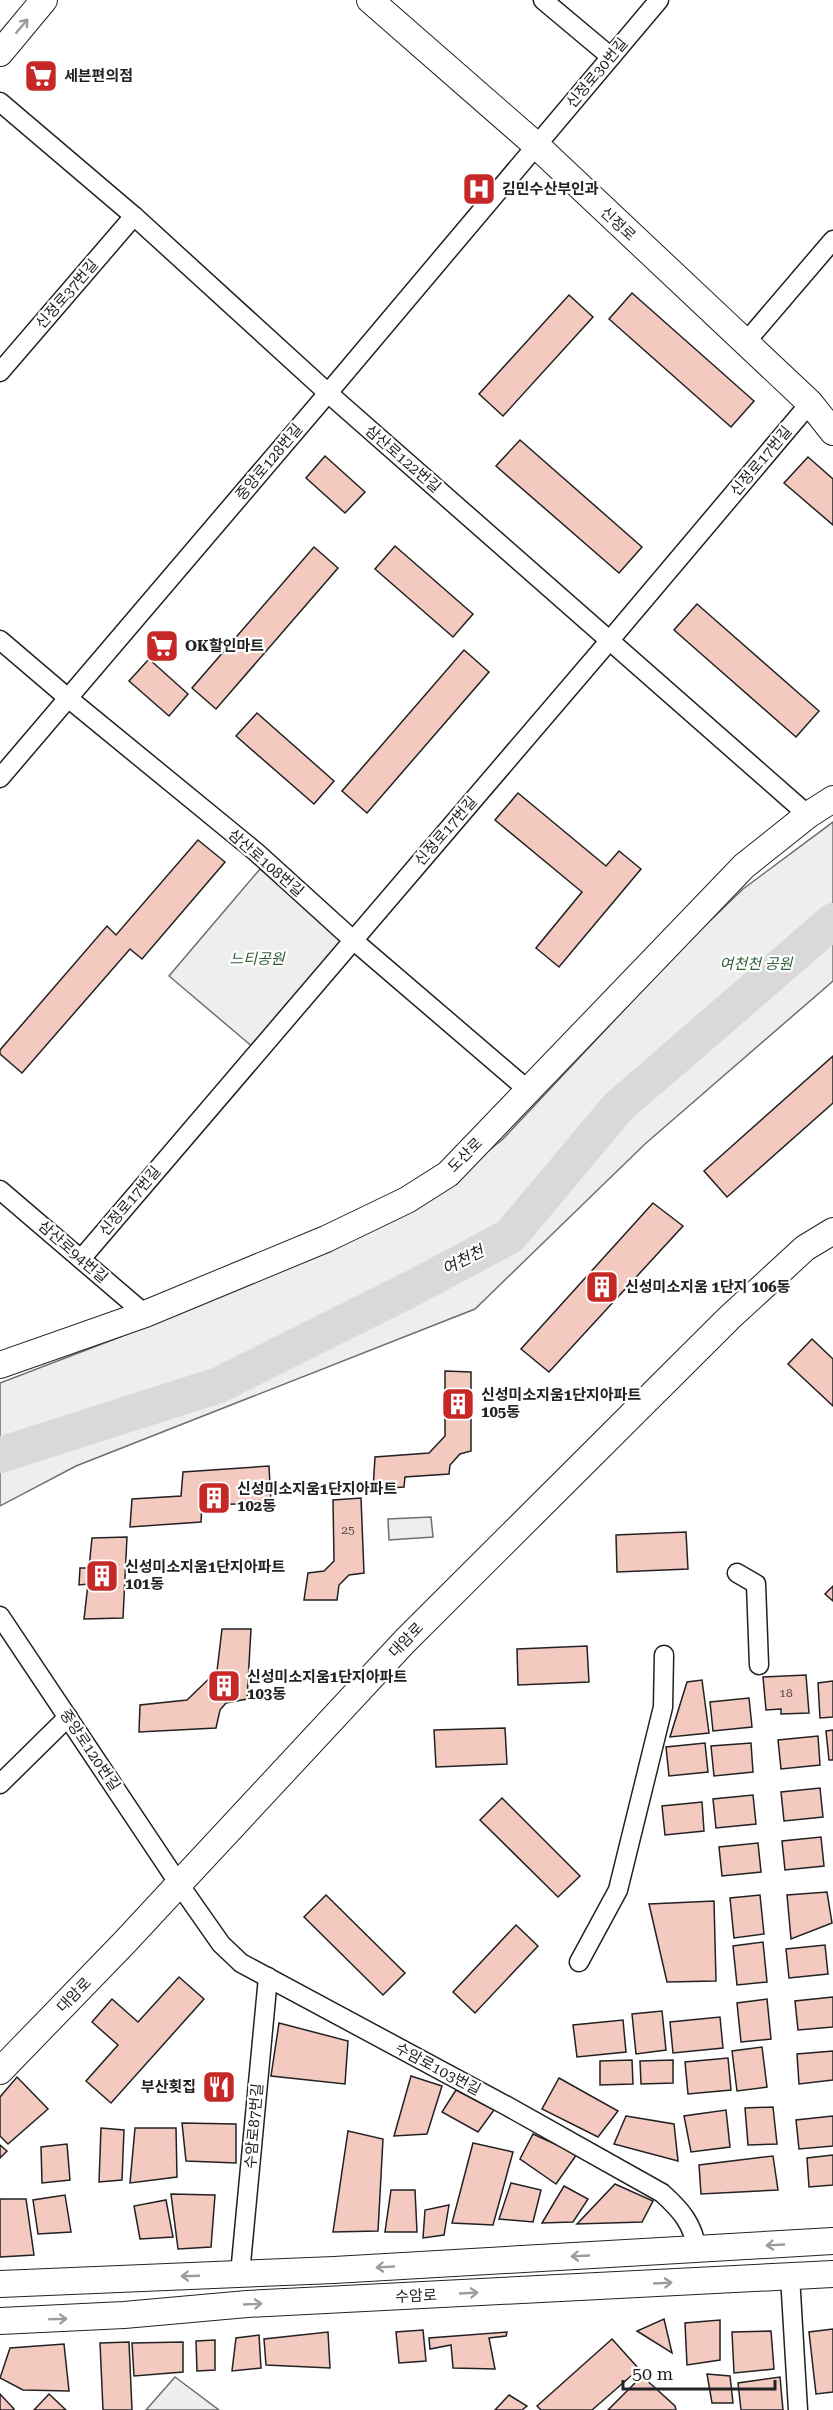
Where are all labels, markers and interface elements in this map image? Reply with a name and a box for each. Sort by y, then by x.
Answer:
one-way arrow [15,19,29,34]
street label: 신정로30번길 [563,34,631,112]
supermarket icon: 세븐편의점 [23,58,59,94]
place label: 세븐편의점 [64,67,133,85]
hospital icon: 김민수산부인과 [461,171,497,207]
place label: 김민수산부인과 [502,180,599,198]
street label: 신정로 [597,203,639,245]
street label: 신정로37번길 [32,256,102,332]
street label: 중앙로128번길 [232,420,306,504]
street label: 삼산로122번길 [362,421,444,497]
street label: 신정로17번길 [727,422,795,500]
supermarket icon: OK할인마트 [144,628,180,664]
place label: OK할인마트 [185,637,264,655]
street label: 신정로17번길 [411,793,481,869]
street label: 삼산로108번길 [225,825,307,901]
park label: 느티공원 [229,950,286,968]
park label: 여천천 공원 [720,955,794,973]
street label: 도산로 [444,1134,486,1176]
street label: 신정로17번길 [96,1162,164,1240]
street label: 삼산로94번길 [35,1217,111,1287]
water label: 여천천 [439,1240,489,1278]
building icon: 신성미소지움 1단지 106동 [584,1269,620,1305]
place label: 신성미소지움 1단지 106동 [625,1278,791,1296]
building icon: 신성미소지움1단지아파트 105동 [440,1386,476,1422]
place label: 신성미소지움1단지아파트 105동 [481,1386,641,1421]
building icon: 신성미소지움1단지아파트 102동 [196,1480,232,1516]
place label: 신성미소지움1단지아파트 102동 [237,1480,397,1515]
house number: 25 [341,1523,355,1537]
building icon: 신성미소지움1단지아파트 101동 [84,1558,120,1594]
place label: 신성미소지움1단지아파트 101동 [125,1558,285,1593]
street label: 대암로 [385,1619,427,1661]
building icon: 신성미소지움1단지아파트 103동 [206,1668,242,1704]
place label: 신성미소지움1단지아파트 103동 [247,1668,407,1703]
house number: 18 [779,1686,793,1700]
street label: 중앙로120번길 [56,1706,124,1794]
street label: 대암로 [53,1974,95,2016]
street label: 수암로103번길 [392,2039,484,2099]
restaurant icon: 부산횟집 [201,2069,237,2105]
place label: 부산횟집 [141,2078,196,2096]
street label: 수암로87번길 [241,2082,267,2170]
one-way arrow [765,2240,785,2251]
one-way arrow [570,2251,590,2262]
one-way arrow [376,2262,396,2273]
one-way arrow [181,2271,201,2282]
one-way arrow [653,2277,673,2288]
street label: 수암로 [395,2286,437,2306]
one-way arrow [458,2287,478,2298]
one-way arrow [242,2299,262,2310]
one-way arrow [48,2313,68,2325]
scale bar [623,2353,774,2391]
text: 50 m [632,2363,673,2384]

